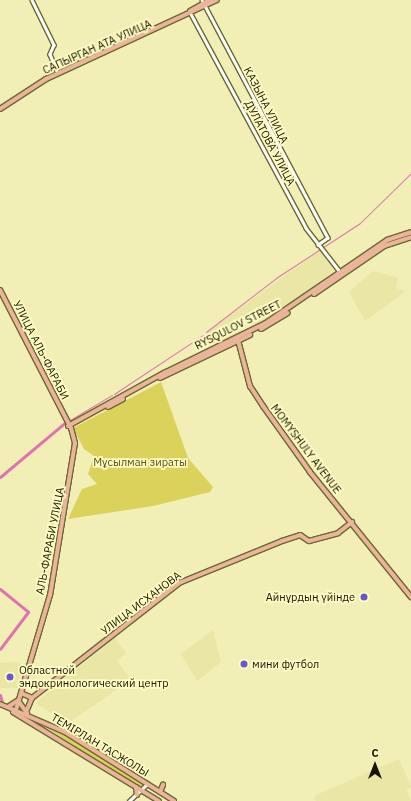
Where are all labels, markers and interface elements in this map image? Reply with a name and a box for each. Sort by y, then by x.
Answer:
street label: САПЫРГАН АТА УЛИЦА [41,17,153,77]
street label: КАЗЫНА УЛИЦА [241,64,291,146]
street label: ДУЛАТОВА УЛИЦА [242,98,298,188]
street label: RYSQULOV STREET [193,297,283,353]
street label: УЛИЦА АЛЬ-ФАРАБИ [10,298,72,402]
street label: MOMYSHULY AVENUE [268,402,344,496]
park label: Мұсылман зираты [93,455,187,469]
street label: АЛЬ-ФАРАБИ УЛИЦА [33,486,67,596]
street label: УЛИЦА ИСХАНОВА [98,569,184,637]
place label: Айнұрдың үйінде [266,590,355,604]
marker: Айнұрдың үйінде [358,591,370,603]
place label: мини футбол [252,657,319,671]
marker: мини футбол [239,659,249,669]
place label: Областной эндокринологический центр [19,664,169,690]
marker: Областной эндокринологический центр [4,671,16,683]
street label: ТЕМІРЛАН ТАСЖОЛЫ [49,711,151,779]
north arrow [355,745,395,785]
text: С [371,746,379,760]

